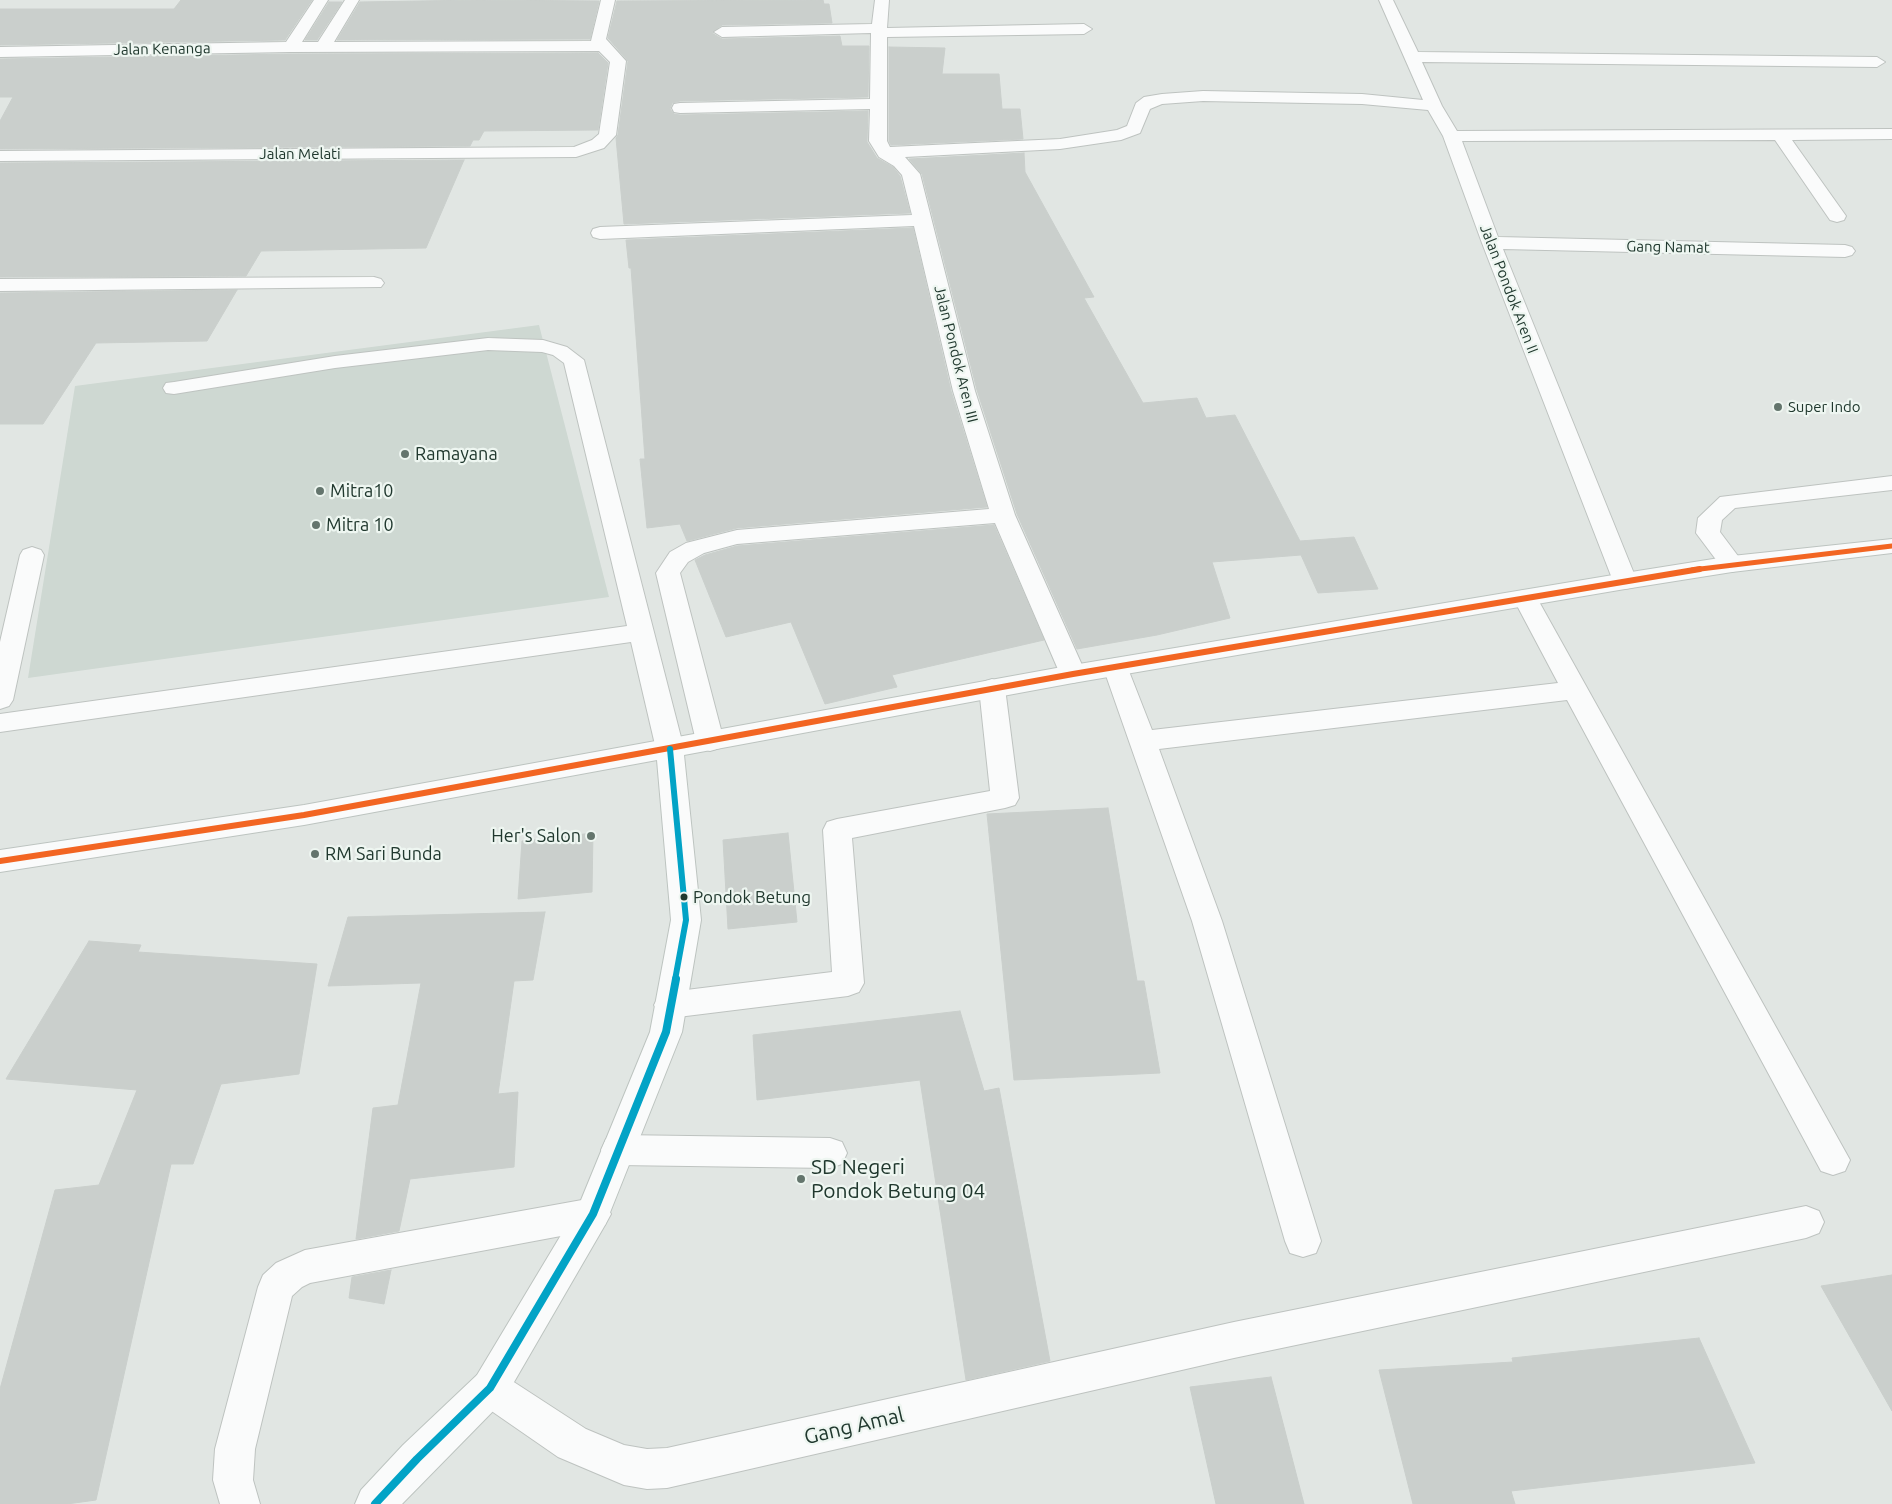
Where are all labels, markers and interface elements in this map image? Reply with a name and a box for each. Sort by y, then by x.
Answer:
street label: Jalan Kenanga [113,39,211,59]
street label: Jalan Melati [259,145,341,163]
street label: Jalan Pondok Aren II [1476,222,1542,356]
street label: Gang Namat [1626,237,1710,257]
street label: Jalan Pondok Aren III [930,284,982,424]
place label: Super Indo [1788,398,1861,416]
marker: Super Indo [1772,401,1784,413]
place label: Ramayana [415,443,498,465]
marker: Ramayana [399,448,411,460]
place label: Mitra10 [330,480,393,502]
marker: Mitra10 [314,485,326,497]
place label: Mitra 10 [326,514,394,536]
marker: Mitra 10 [310,519,322,531]
place label: Her's Salon [491,825,581,847]
marker: Her's Salon [585,830,597,842]
place label: RM Sari Bunda [325,843,442,865]
marker: RM Sari Bunda [309,848,321,860]
place label: Pondok Betung [693,887,811,907]
marker: Pondok Betung [679,892,689,902]
place label: SD Negeri Pondok Betung 04 [811,1154,985,1204]
marker: SD Negeri Pondok Betung 04 [795,1173,807,1185]
street label: Gang Amal [802,1402,906,1450]

